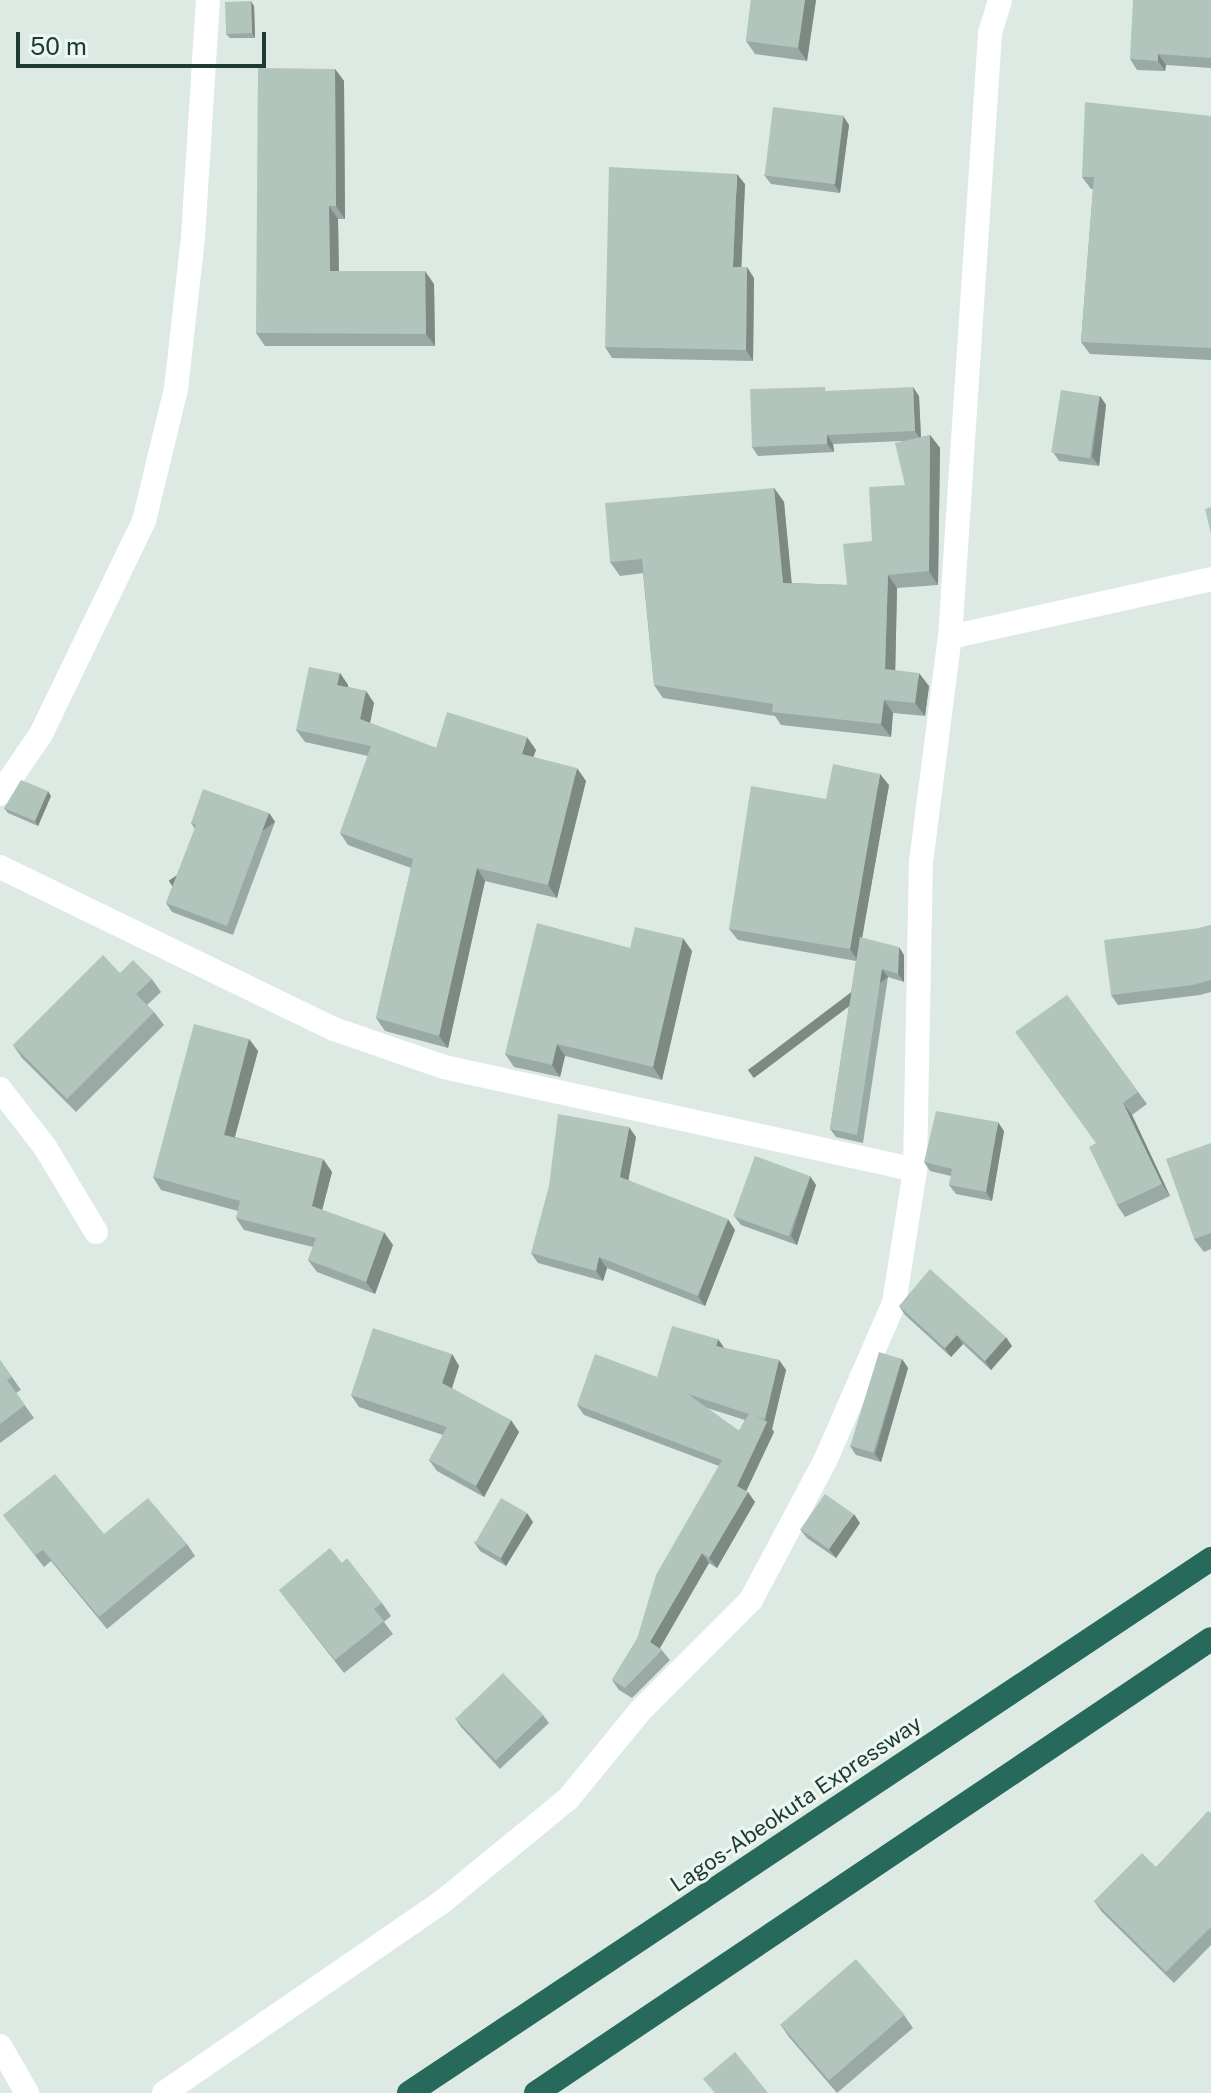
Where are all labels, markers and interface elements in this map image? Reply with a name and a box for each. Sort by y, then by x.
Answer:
scale bar [20,16,270,66]
text: 50 m [30,32,87,60]
street label: Lagos-Abeokuta Expressway [666,1710,926,1898]

